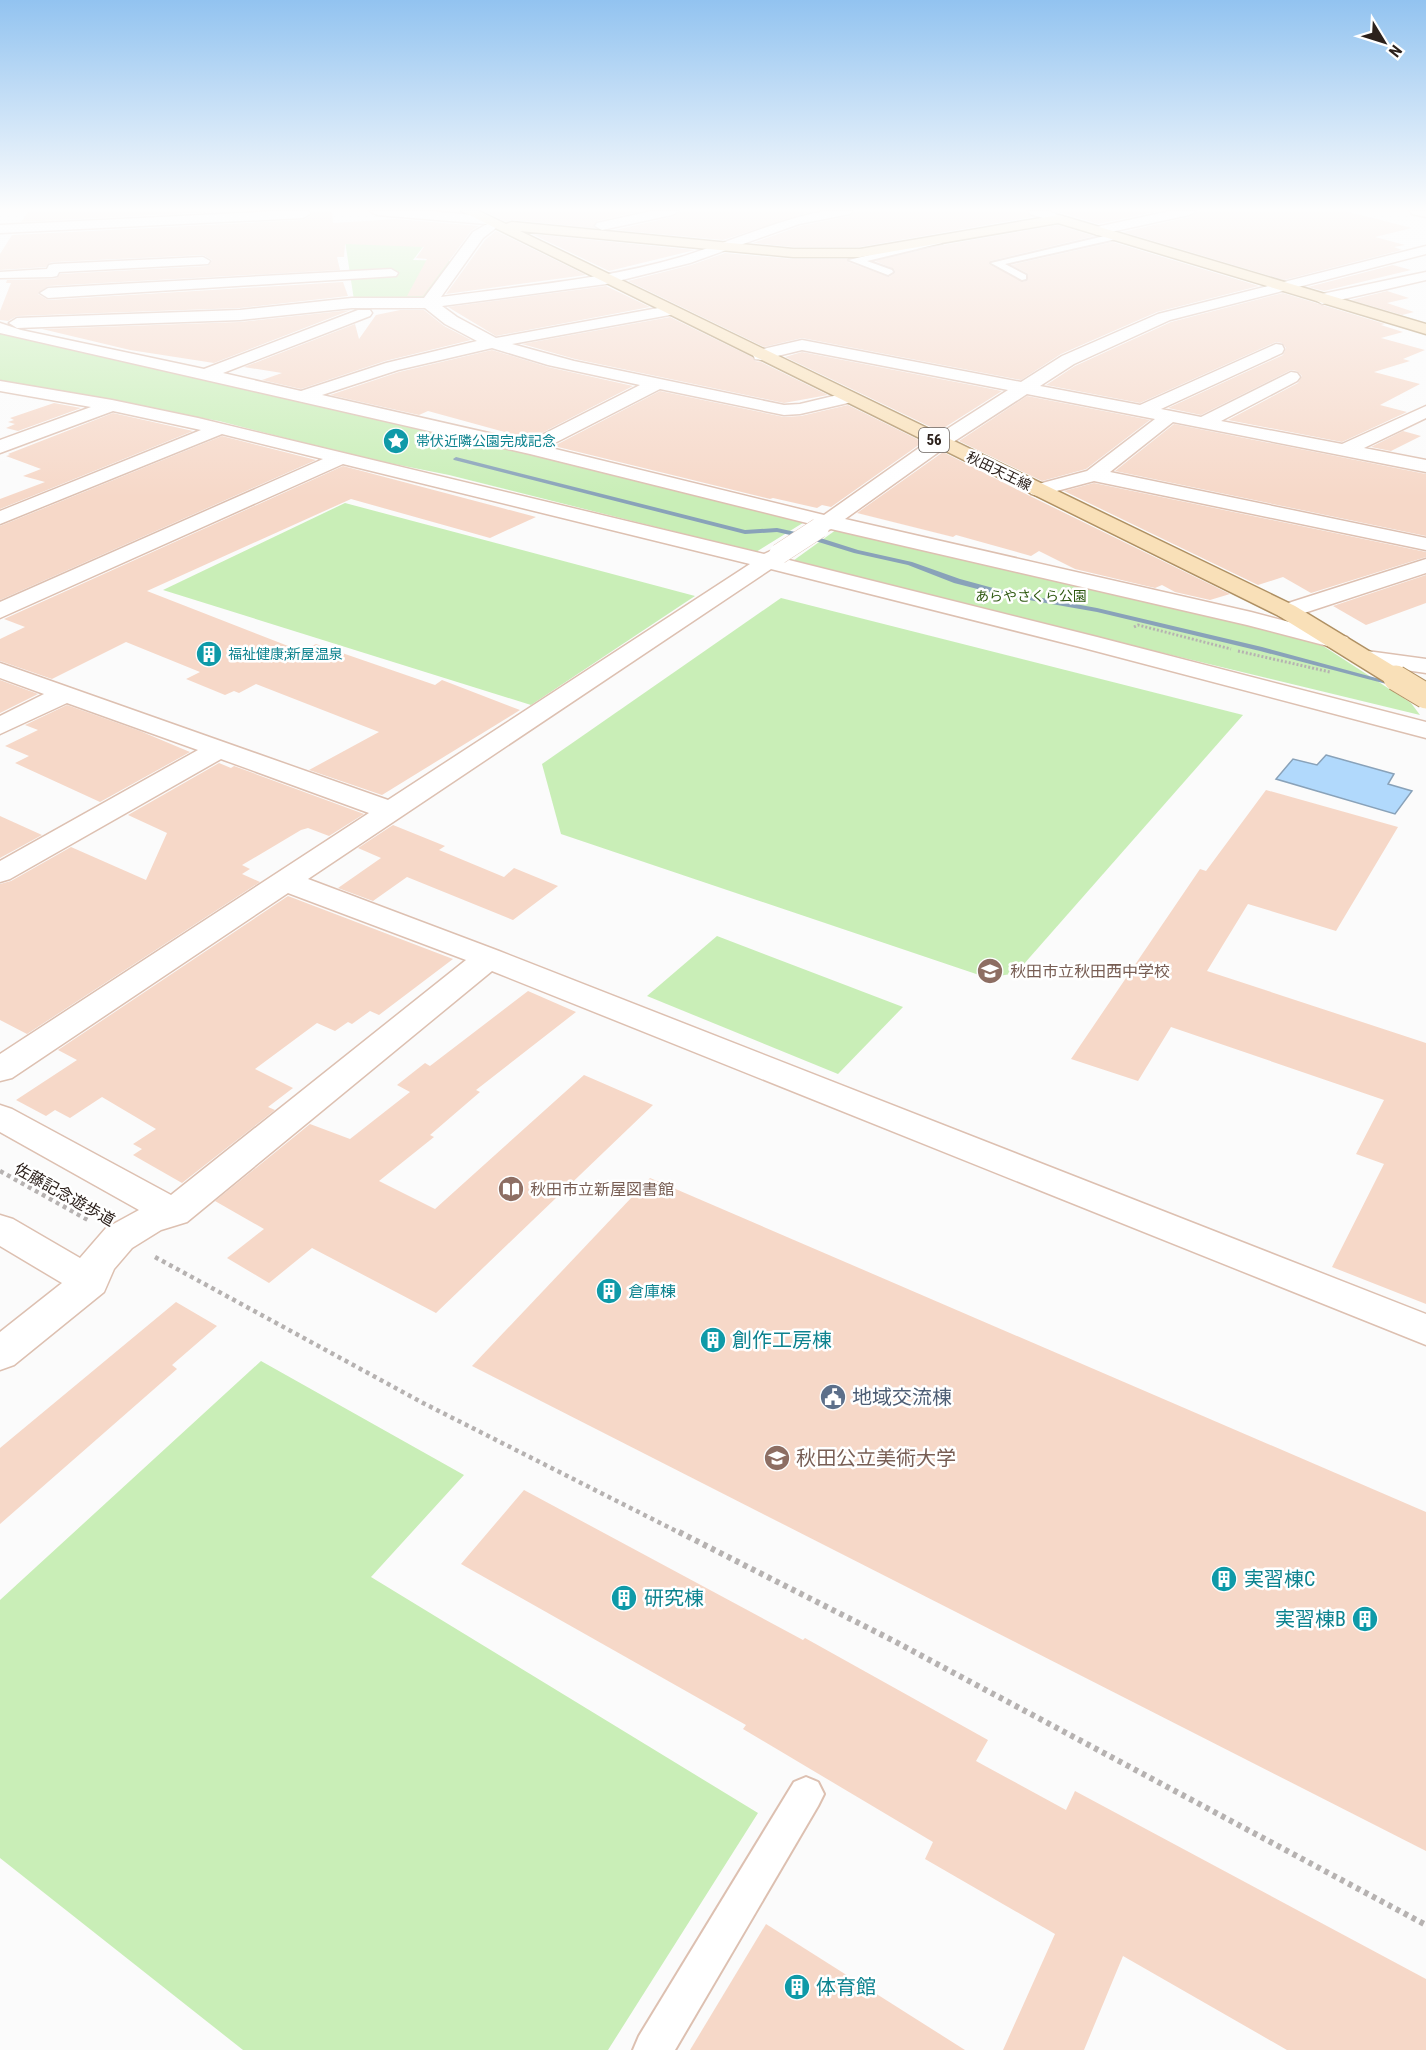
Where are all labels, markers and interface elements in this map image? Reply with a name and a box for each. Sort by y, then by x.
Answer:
north arrow [1354,12,1414,72]
text: N [1385,41,1406,61]
place icon: 帯伏近隣公園完成記念 [381,426,411,456]
road number: 56 [919,428,949,452]
place label: 帯伏近隣公園完成記念 [416,433,556,449]
street label: 秋田天王線 [964,448,1034,494]
park label: あらやさくら公園 [975,588,1087,604]
building icon: 福祉健康;新屋温泉 [194,639,224,669]
place label: 福祉健康;新屋温泉 [228,646,343,662]
school or university icon: 秋田市立秋田西中学校 [975,956,1005,986]
place label: 秋田市立秋田西中学校 [1010,962,1170,981]
street label: 佐藤記念遊歩道 [11,1159,118,1230]
library icon: 秋田市立新屋図書館 [496,1174,526,1204]
place label: 秋田市立新屋図書館 [530,1180,674,1199]
building icon: 倉庫棟 [594,1276,624,1306]
place label: 倉庫棟 [628,1282,676,1301]
building icon: 創作工房棟 [698,1325,728,1355]
place label: 創作工房棟 [732,1328,832,1352]
public building icon: 地域交流棟 [818,1382,848,1412]
place label: 地域交流棟 [852,1385,952,1409]
school or university icon: 秋田公立美術大学 [762,1443,792,1473]
place label: 秋田公立美術大学 [796,1446,956,1470]
building icon: 実習棟C [1209,1564,1239,1594]
place label: 実習棟C [1244,1567,1315,1591]
building icon: 研究棟 [609,1583,639,1613]
place label: 研究棟 [644,1586,704,1610]
building icon: 実習棟B [1350,1604,1380,1634]
place label: 実習棟B [1275,1607,1346,1631]
building icon: 体育館 [782,1972,812,2002]
place label: 体育館 [816,1975,876,1999]

